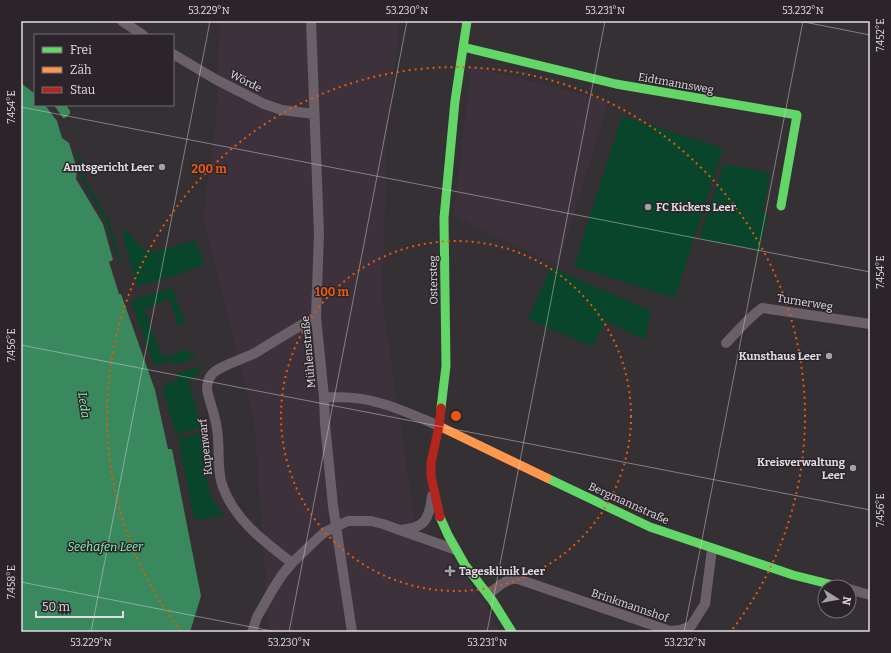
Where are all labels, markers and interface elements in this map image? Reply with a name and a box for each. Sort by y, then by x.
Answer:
text: 53.229°N [188,5,230,17]
text: 53.230°N [386,5,428,17]
text: 53.231°N [585,5,625,17]
text: 53.232°N [782,5,824,17]
text: 7.452°E [875,18,887,52]
legend [34,34,174,106]
text: Frei [70,43,92,57]
text: Zäh [70,63,92,77]
street label: Wörde [228,68,264,95]
street label: Eidtmannsweg [637,70,715,97]
text: Stau [70,83,96,97]
text: 7.454°E [6,90,18,124]
place label: Amtsgericht Leer [63,161,155,174]
marker: Amtsgericht Leer [157,162,167,172]
text: 200 m [191,162,227,176]
place label: FC Kickers Leer [656,201,737,214]
marker: FC Kickers Leer [643,202,653,212]
street label: Ostersteg [427,255,440,305]
text: 7.454°E [875,255,887,289]
text: 100 m [315,285,350,299]
street label: Turnerweg [776,292,834,313]
street label: Mühlenstraße [299,315,318,389]
text: 7.456°E [6,328,18,362]
place label: Kunsthaus Leer [739,350,822,363]
marker: Kunsthaus Leer [824,351,834,361]
water label: Leda [75,391,93,419]
centre of rings [449,409,463,423]
street label: Kupenwarf [196,417,215,476]
place label: Kreisverwaltung Leer [757,456,846,482]
marker: Kreisverwaltung Leer [848,463,858,473]
street label: Bergmannstraße [586,480,671,527]
text: 7.456°E [875,493,887,527]
water label: Seehafen Leer [67,540,144,554]
text: 7.458°E [6,565,18,599]
marker: Tagesklinik Leer [444,565,456,577]
place label: Tagesklinik Leer [459,565,546,578]
north arrow [817,579,857,619]
street label: Brinkmannshof [590,586,671,625]
scale bar [36,593,123,619]
text: N [839,595,854,607]
text: 50 m [42,600,71,614]
text: 53.229°N [70,637,112,649]
text: 53.230°N [268,637,310,649]
text: 53.231°N [467,637,507,649]
text: 53.232°N [664,637,706,649]

